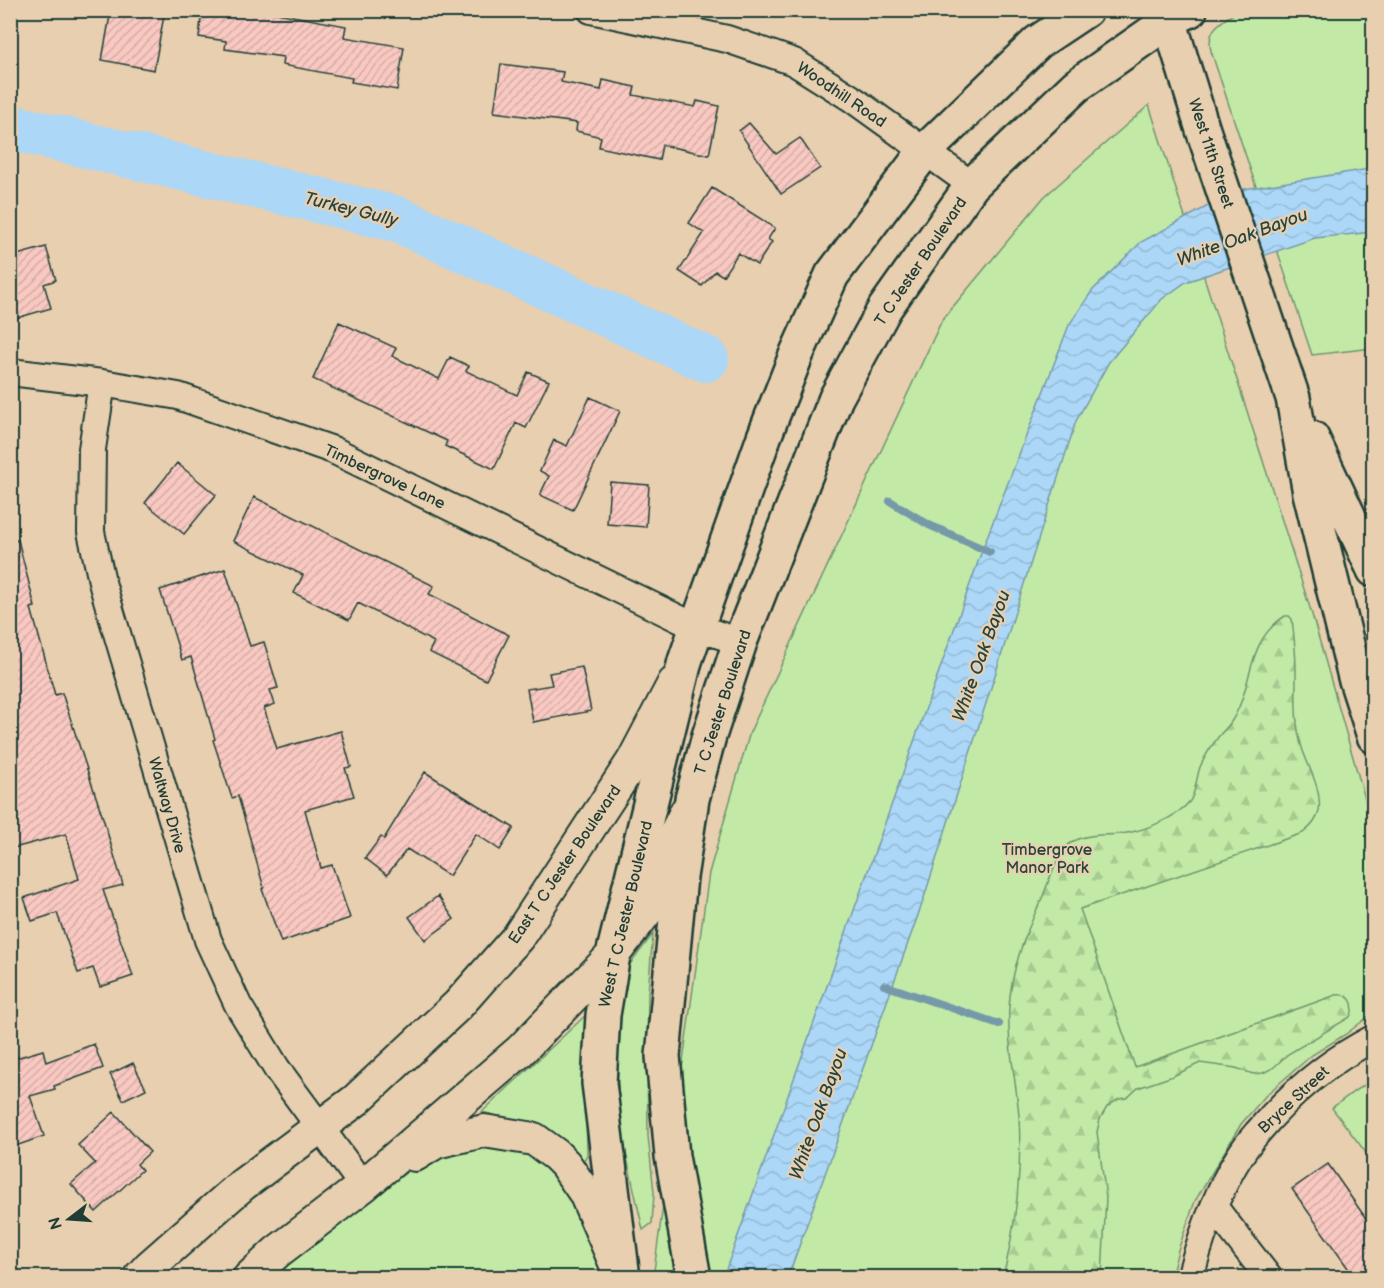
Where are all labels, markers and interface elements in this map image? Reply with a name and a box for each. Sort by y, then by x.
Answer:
street label: Woodhill Road [793,58,889,132]
street label: West 11th Street [1184,96,1237,211]
water label: Turkey Gully [302,188,401,231]
street label: T C Jester Boulevard [871,194,971,330]
water label: White Oak Bayou [1174,204,1311,271]
street label: Timbergrove Lane [321,441,448,514]
water label: White Oak Bayou [948,588,1015,725]
street label: T C Jester Boulevard [691,628,756,777]
street label: Waltway Drive [144,755,189,856]
street label: East T C Jester Boulevard [505,782,626,948]
street label: West T C Jester Boulevard [596,819,657,1009]
park label: Timbergrove Manor Park [1002,841,1093,878]
water label: White Oak Bayou [785,1046,852,1183]
street label: Bryce Street [1255,1062,1334,1138]
north arrow [39,1189,99,1249]
text: N [45,1214,67,1231]

